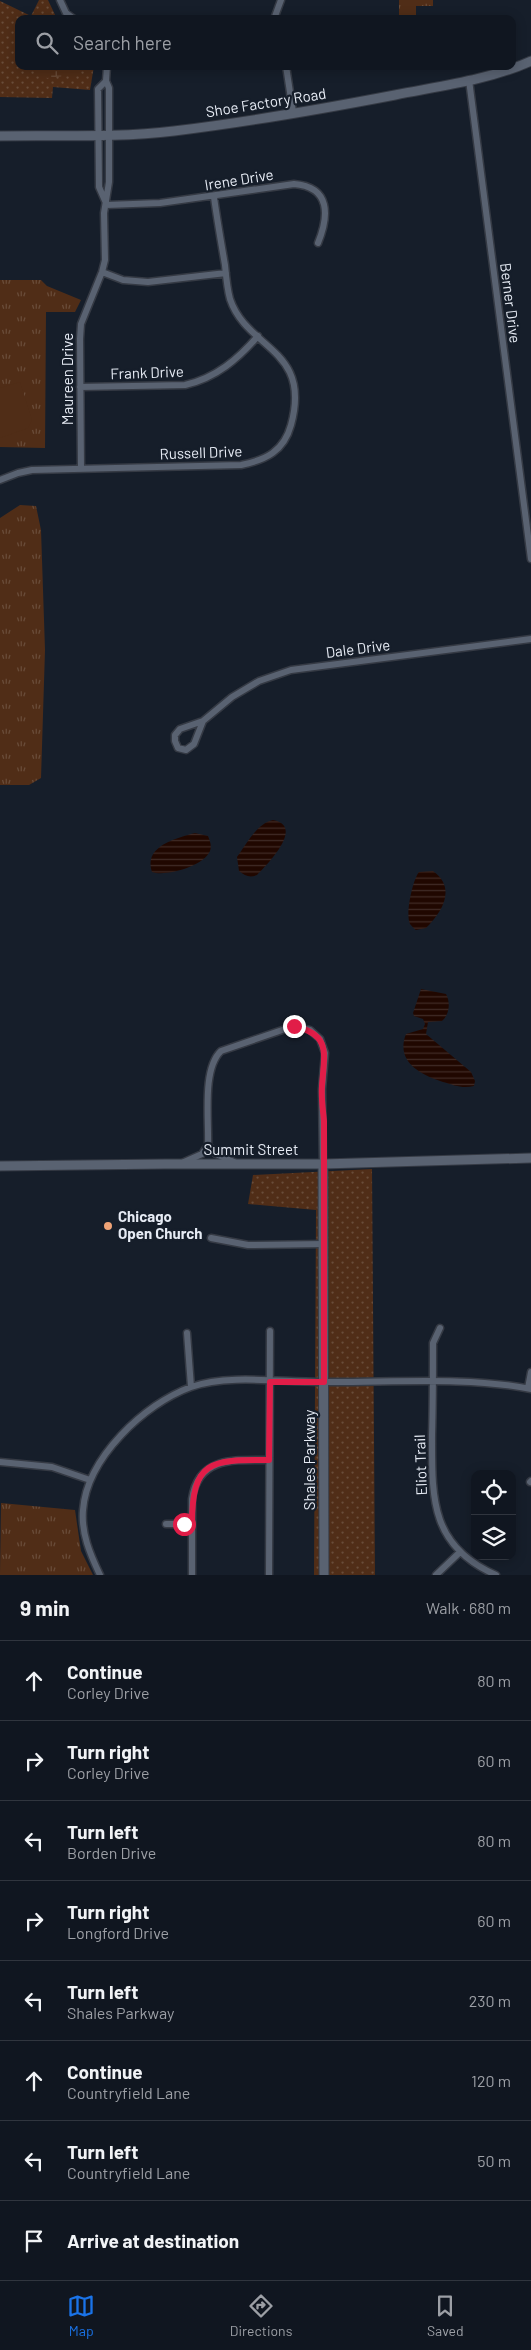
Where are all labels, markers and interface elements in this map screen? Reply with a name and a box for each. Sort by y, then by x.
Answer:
search box [15,15,516,70]
icon: search [33,29,61,57]
text: Search here [73,31,172,54]
street label: Shoe Factory Road [204,84,327,120]
street label: Irene Drive [203,165,275,193]
street label: Berner Drive [497,262,525,344]
street label: Maureen Drive [58,333,76,425]
street label: Frank Drive [110,362,184,382]
street label: Russell Drive [159,442,243,462]
street label: Dale Drive [325,635,391,661]
route end [283,1015,306,1038]
street label: Summit Street [204,1140,298,1158]
place label: Chicago Open Church [118,1207,203,1242]
marker: Chicago Open Church [102,1220,114,1232]
street label: Shales Parkway [300,1410,318,1510]
street label: Eliot Trail [410,1434,430,1496]
map controls [471,1470,516,1560]
button: locate [471,1470,516,1515]
route start [173,1513,196,1536]
button: layers [471,1515,516,1560]
text: 9 min [20,1595,70,1620]
text: Walk · 680 m [426,1598,511,1617]
text: Continue [67,1660,143,1683]
icon: ahead [20,1667,48,1695]
text: 80 m [477,1671,511,1690]
text: Corley Drive [67,1683,149,1702]
text: Turn right [67,1740,149,1763]
icon: right [20,1747,48,1775]
text: 60 m [477,1751,511,1770]
text: Corley Drive [67,1763,149,1782]
text: Turn left [67,1820,138,1843]
icon: left [20,1827,48,1855]
text: 80 m [477,1831,511,1850]
text: Borden Drive [67,1843,156,1862]
text: Turn right [67,1900,149,1923]
icon: right [20,1907,48,1935]
text: 60 m [477,1911,511,1930]
text: Longford Drive [67,1923,169,1942]
text: Turn left [67,1980,138,2003]
icon: left [20,1987,48,2015]
text: 230 m [469,1991,511,2010]
text: Shales Parkway [67,2003,174,2022]
text: Continue [67,2060,143,2083]
icon: ahead [20,2067,48,2095]
text: 120 m [471,2071,511,2090]
text: Countryfield Lane [67,2083,190,2102]
text: Turn left [67,2140,138,2163]
icon: left [20,2147,48,2175]
text: 50 m [477,2151,511,2170]
text: Countryfield Lane [67,2163,190,2182]
icon: arrive [20,2227,48,2255]
text: Arrive at destination [67,2229,239,2252]
tab: Map [67,2292,95,2339]
tab: Directions [230,2292,292,2339]
tab: Saved [427,2292,464,2339]

